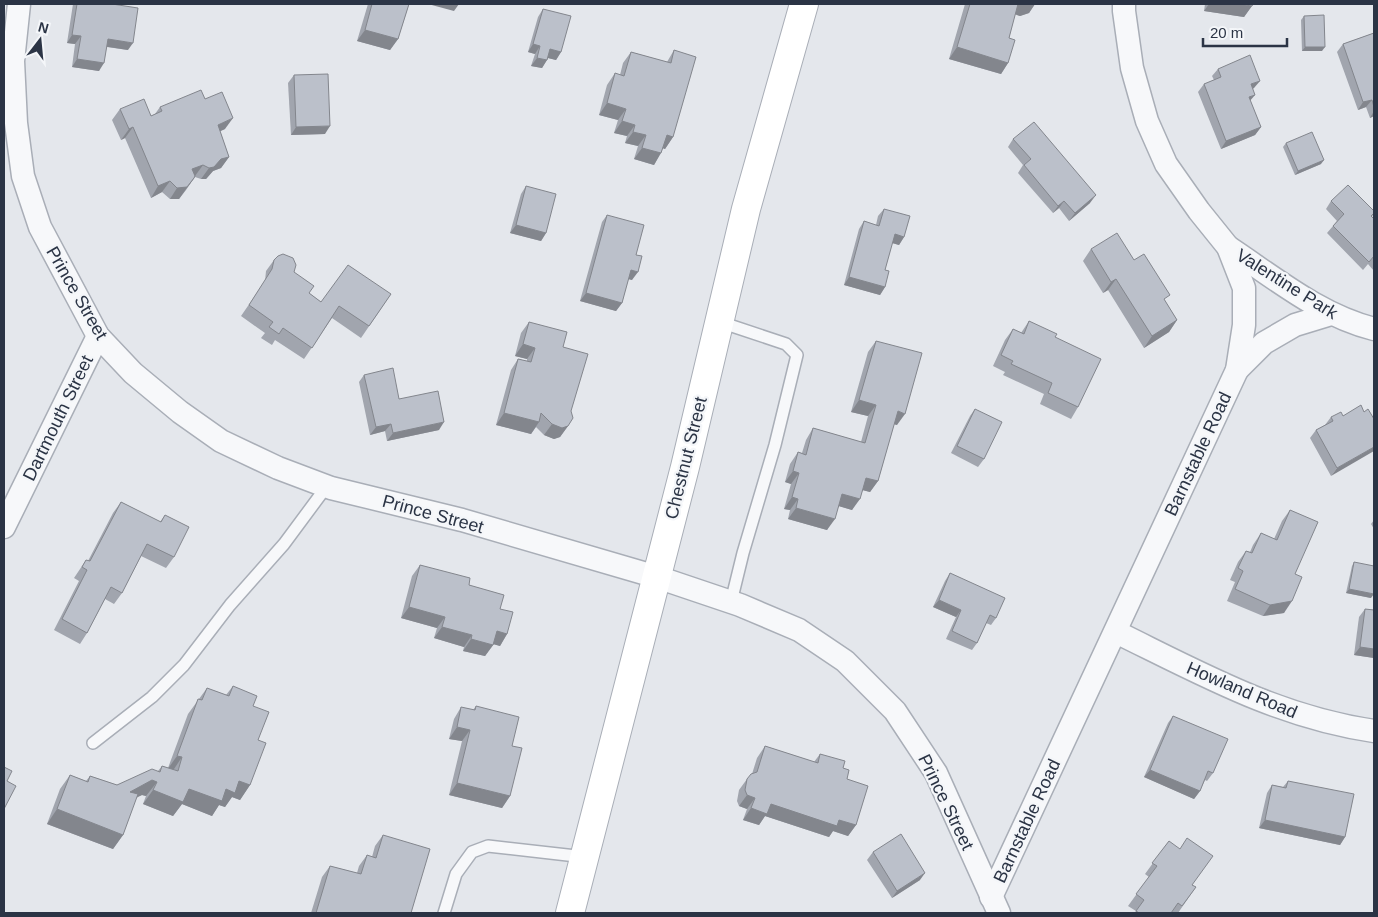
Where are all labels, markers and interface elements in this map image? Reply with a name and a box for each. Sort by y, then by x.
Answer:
north arrow [15,15,65,65]
scale bar [1203,15,1287,47]
text: N [37,18,51,37]
text: 20 m [1210,24,1243,41]
street label: Prince Street [42,243,112,343]
street label: Valentine Park [1233,245,1342,324]
street label: Dartmouth Street [19,352,97,484]
street label: Barnstable Road [1161,389,1235,519]
street label: Chestnut Street [661,395,711,521]
street label: Prince Street [380,491,486,537]
street label: Howland Road [1184,658,1300,722]
street label: Prince Street [914,751,978,853]
street label: Barnstable Road [990,756,1064,886]

